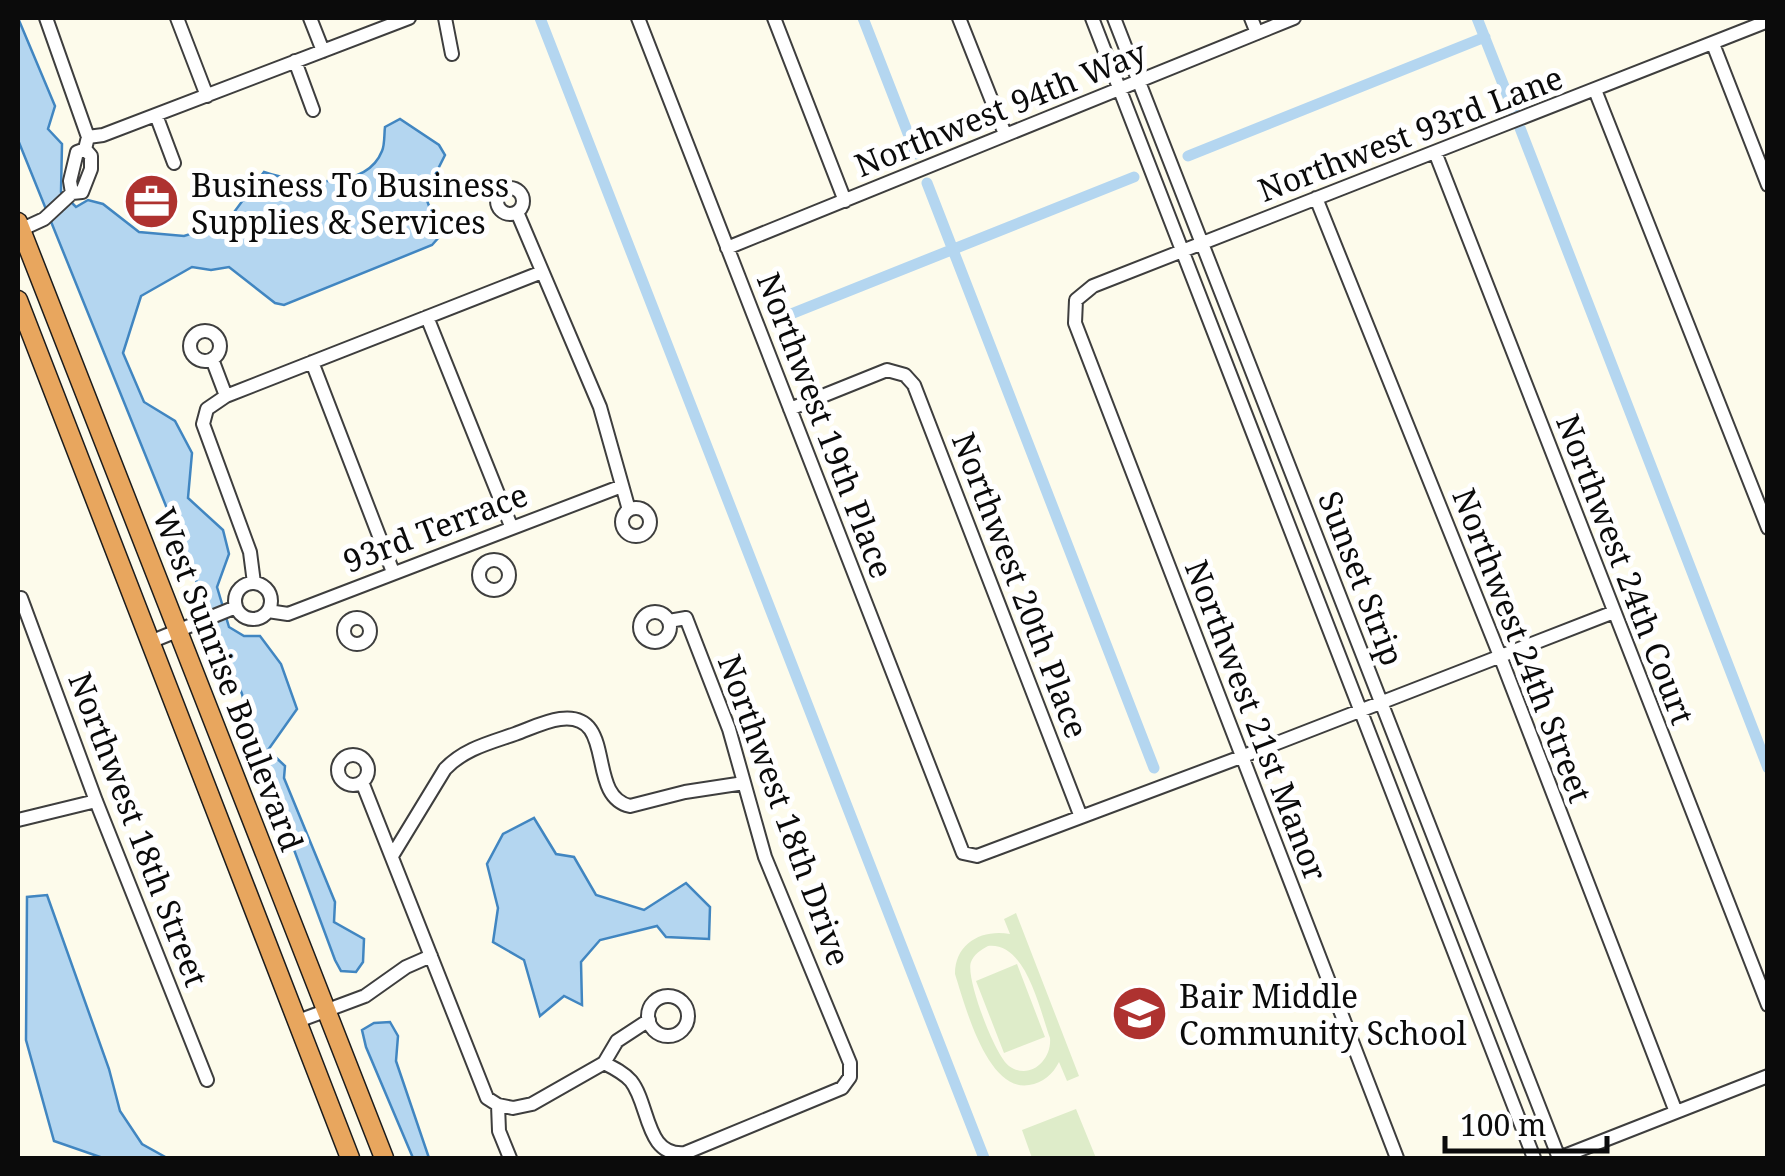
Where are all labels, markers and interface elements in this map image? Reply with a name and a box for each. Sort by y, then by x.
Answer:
street label: Northwest 94th Way [848,30,1153,186]
street label: Northwest 93rd Lane [1252,55,1568,211]
place label: Business To Business Supplies & Services [191,163,509,243]
office icon: Business To Business Supplies & Services [122,172,182,232]
street label: Northwest 19th Place [748,266,904,584]
street label: Northwest 24th Court [1547,408,1705,730]
street label: Northwest 20th Place [943,426,1099,744]
street label: 93rd Terrace [337,472,533,582]
street label: Northwest 24th Street [1443,482,1603,808]
street label: Sunset Strip [1309,485,1415,671]
street label: West Sunrise Boulevard [144,501,314,857]
street label: Northwest 21st Manor [1176,553,1338,887]
street label: Northwest 18th Drive [709,648,861,972]
street label: Northwest 18th Street [59,666,219,992]
place label: Bair Middle Community School [1179,974,1467,1054]
school or university icon: Bair Middle Community School [1110,983,1170,1043]
scale bar [1445,1091,1608,1153]
text: 100 m [1460,1104,1546,1145]

